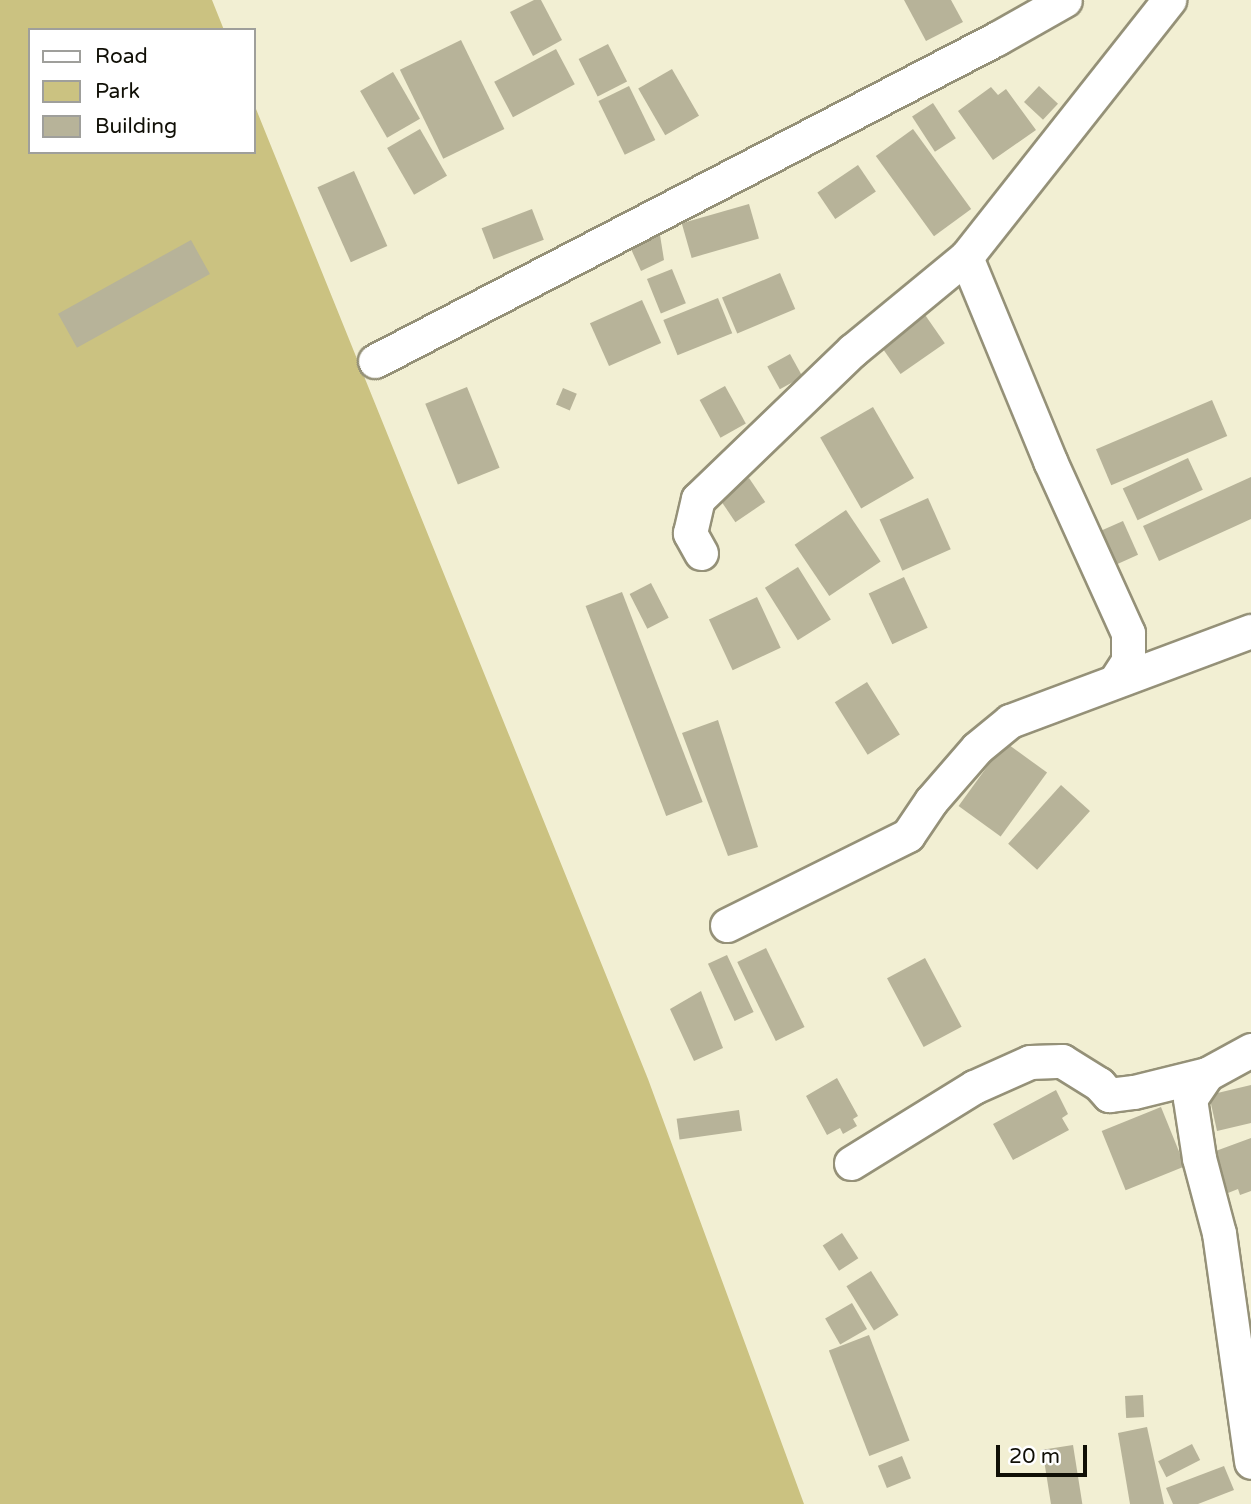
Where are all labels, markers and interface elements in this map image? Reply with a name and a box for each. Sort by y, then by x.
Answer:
legend [28,28,256,154]
text: Road [95,44,148,69]
text: Park [95,79,140,104]
text: Building [95,114,177,139]
scale bar [999,1430,1090,1474]
text: 20 m [1009,1444,1060,1469]

